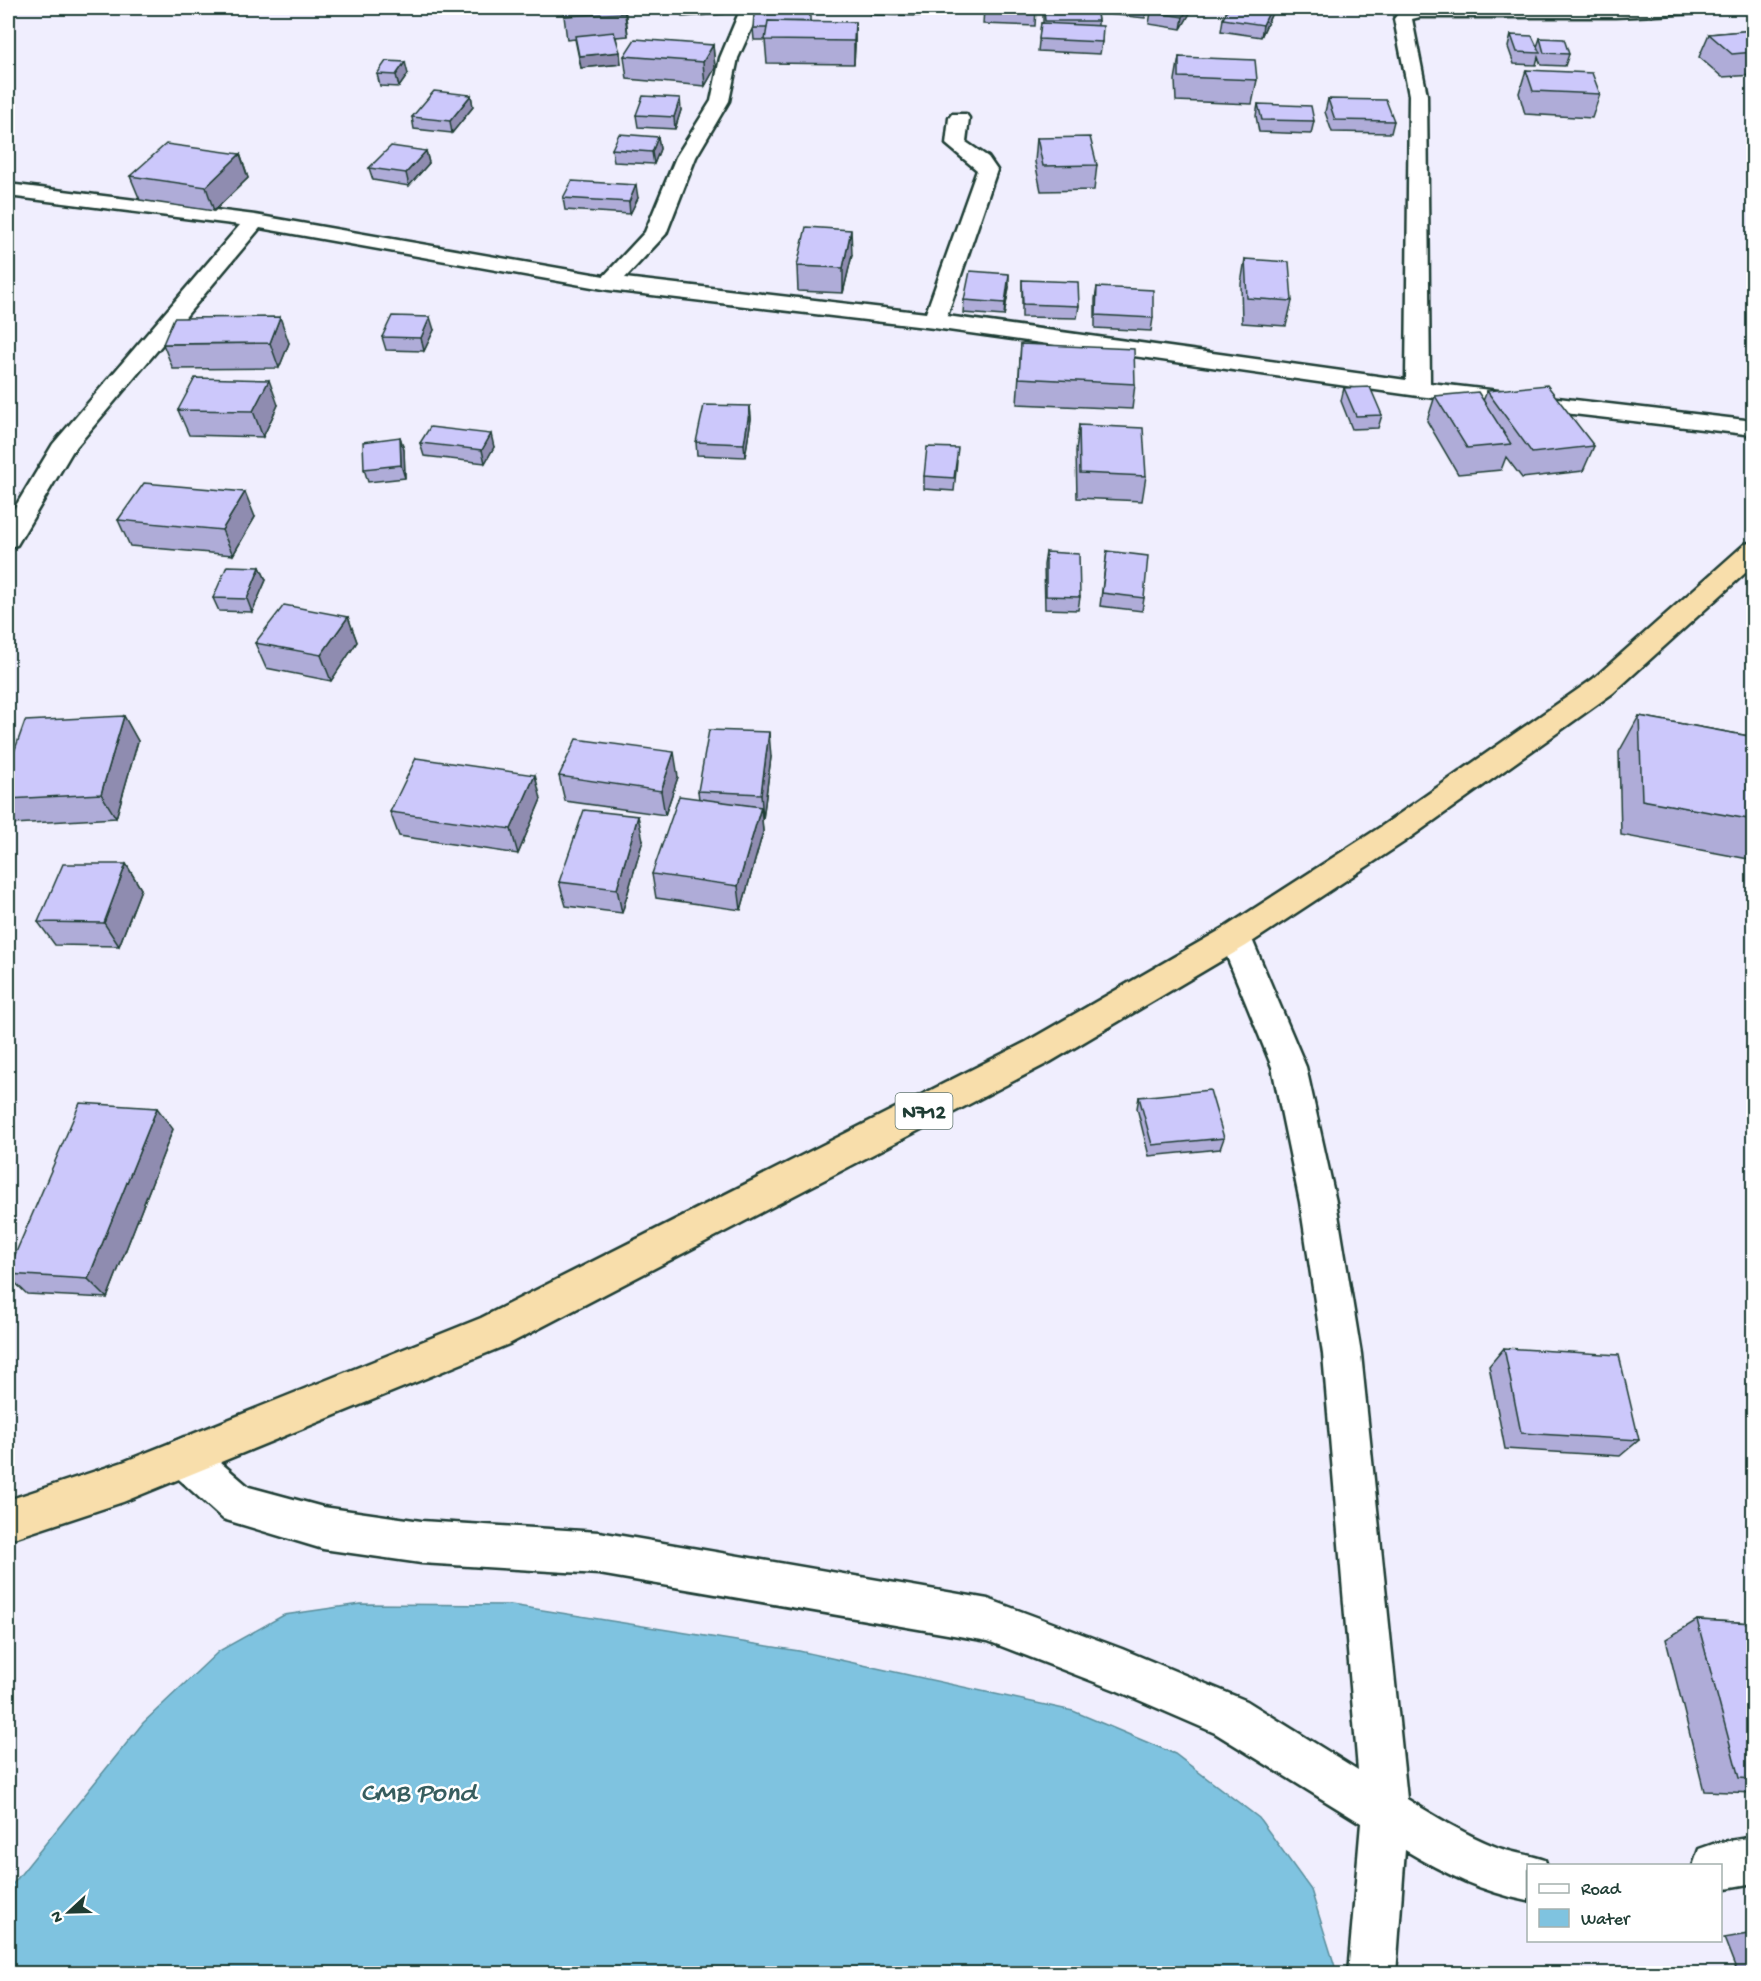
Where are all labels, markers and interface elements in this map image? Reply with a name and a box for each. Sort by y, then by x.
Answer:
road number: N712 [896,1093,952,1129]
water label: CMB Pond [360,1778,478,1811]
legend [1527,1864,1722,1942]
text: Road [1581,1880,1622,1901]
north arrow [39,1882,99,1942]
text: N [47,1907,69,1925]
text: Water [1581,1910,1631,1931]

